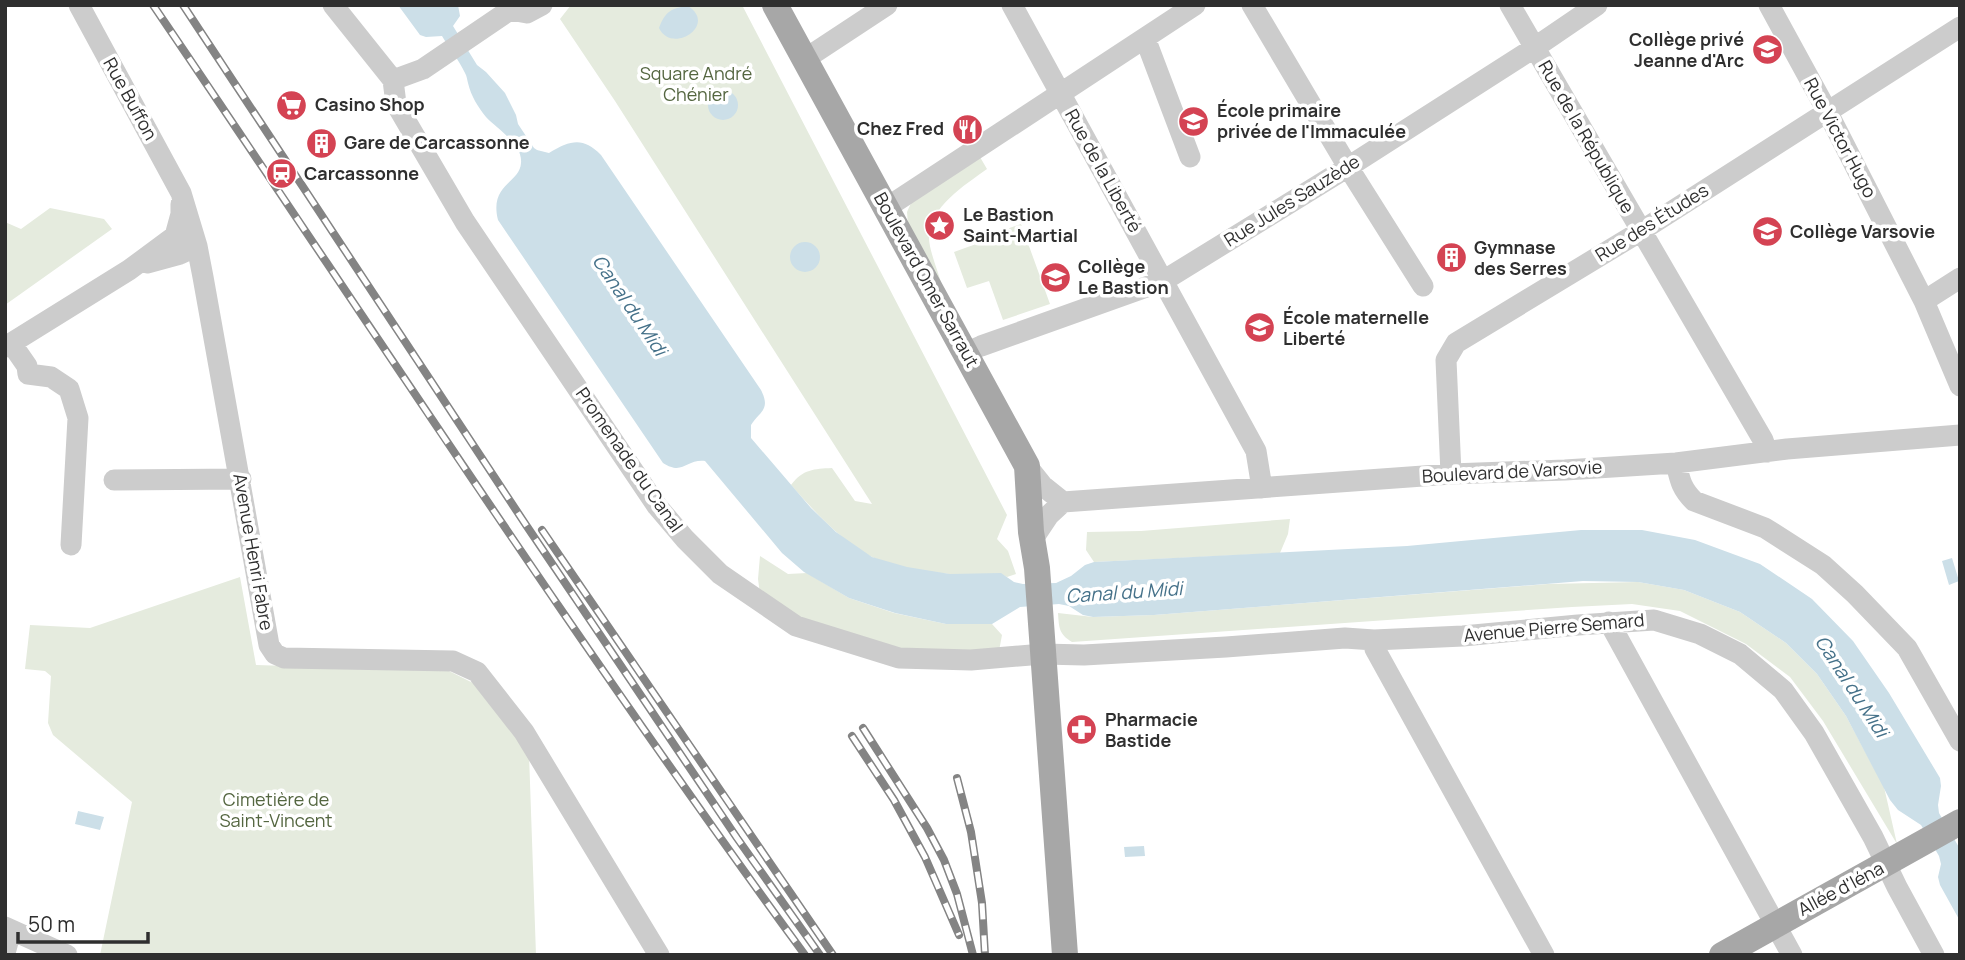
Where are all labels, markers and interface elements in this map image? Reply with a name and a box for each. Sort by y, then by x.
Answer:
place label: Collège privé Jeanne d'Arc [1629,27,1744,72]
school or university icon: Collège privé Jeanne d'Arc [1750,33,1784,67]
street label: Rue Buffon [98,53,163,144]
street label: Rue de la République [1533,56,1640,217]
park label: Square André Chénier [640,61,752,106]
street label: Rue Victor Hugo [1799,73,1883,202]
supermarket icon: Casino Shop [275,88,309,122]
place label: Casino Shop [315,92,425,116]
place label: École primaire privée de l'Immaculée [1217,98,1406,143]
school or university icon: École primaire privée de l'Immaculée [1177,104,1211,138]
street label: Rue de la Liberté [1060,105,1148,236]
restaurant icon: Chez Fred [950,112,984,146]
place label: Chez Fred [857,116,944,140]
building icon: Gare de Carcassonne [304,126,338,160]
place label: Gare de Carcassonne [344,130,530,154]
street label: Rue Jules Sauzède [1219,149,1364,252]
station icon: Carcassonne [264,157,298,191]
place label: Carcassonne [304,161,419,185]
street label: Rue des Études [1590,178,1713,267]
street label: Boulevard Omer Sarraut [869,188,985,371]
place label: Le Bastion Saint-Martial [963,202,1078,247]
place icon: Le Bastion Saint-Martial [923,208,957,242]
school or university icon: Collège Varsovie [1750,215,1784,249]
place label: Collège Varsovie [1790,219,1935,243]
place label: Gymnase des Serres [1474,235,1567,280]
building icon: Gymnase des Serres [1434,241,1468,275]
water label: Canal du Midi [587,249,675,363]
place label: Collège Le Bastion [1078,254,1169,299]
school or university icon: Collège Le Bastion [1038,260,1072,294]
place label: École maternelle Liberté [1283,305,1429,350]
school or university icon: École maternelle Liberté [1243,311,1277,345]
street label: Promenade du Canal [571,382,689,537]
street label: Boulevard de Varsovie [1421,454,1603,488]
street label: Avenue Henri Fabre [228,471,280,632]
water label: Canal du Midi [1065,575,1186,609]
street label: Avenue Pierre Semard [1463,607,1645,647]
water label: Canal du Midi [1809,630,1896,744]
place label: Pharmacie Bastide [1105,707,1198,752]
pharmacy icon: Pharmacie Bastide [1065,713,1099,747]
park label: Cimetière de Saint-Vincent [219,787,333,832]
street label: Allée d'Iéna [1793,855,1888,921]
scale bar [18,900,147,944]
text: 50 m [28,910,75,938]

